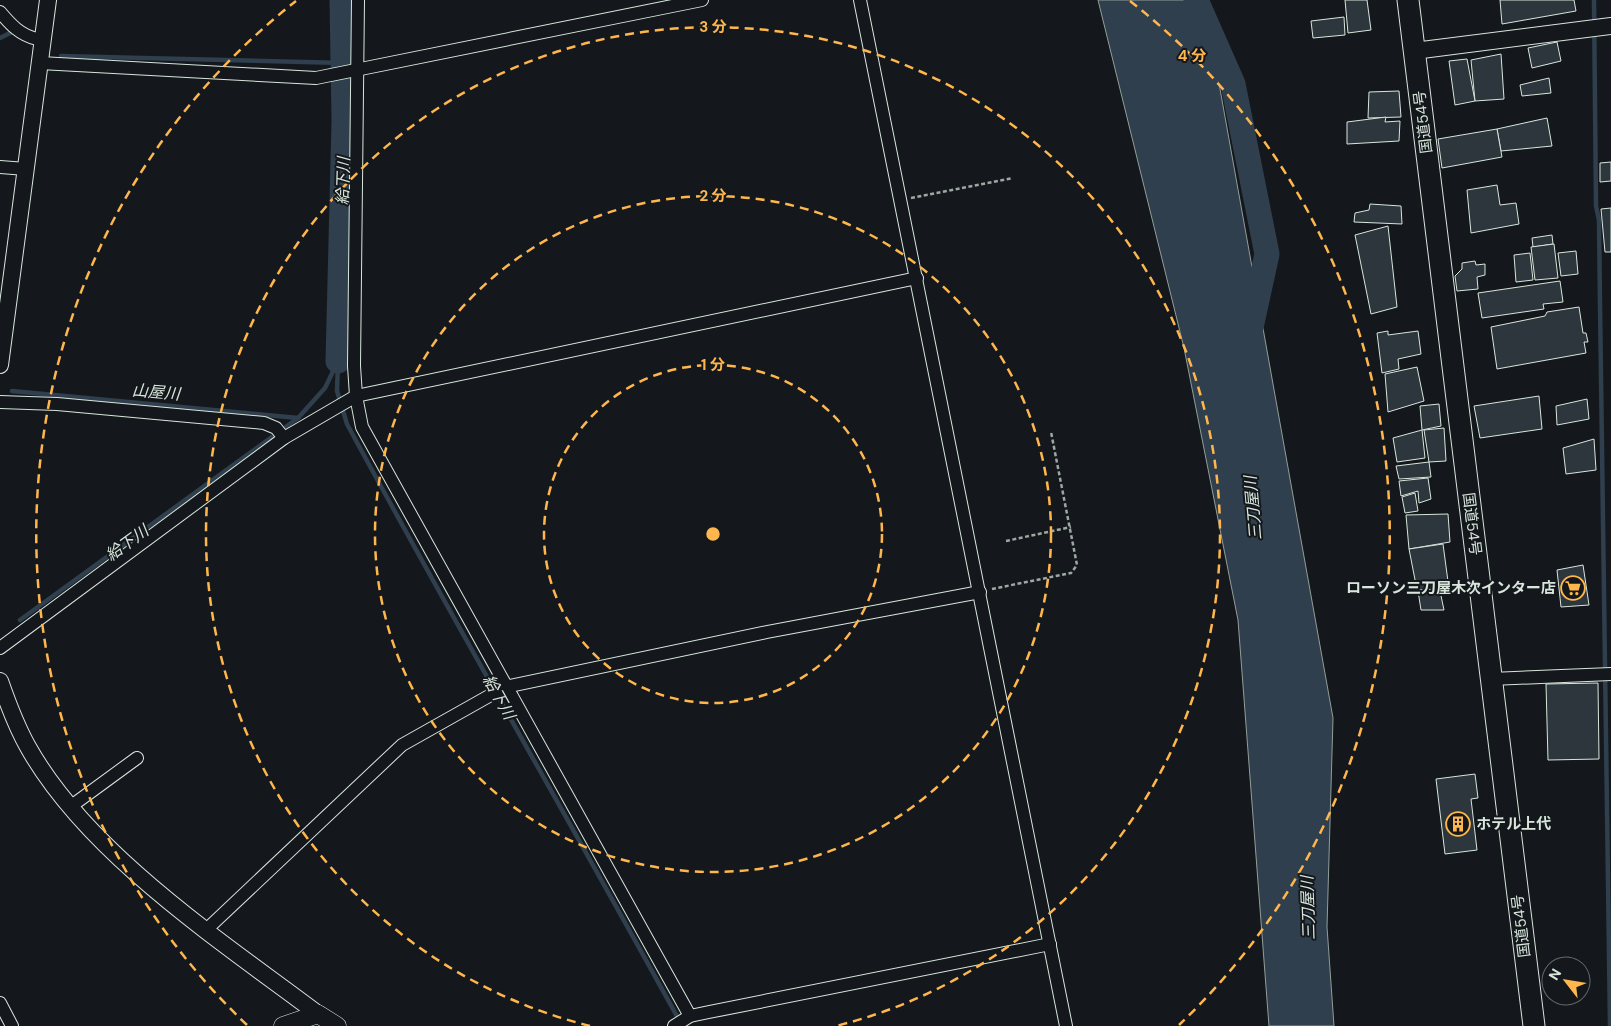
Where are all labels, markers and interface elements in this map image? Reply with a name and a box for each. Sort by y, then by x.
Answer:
text: 3 分 [699,17,727,37]
text: 4 分 [1178,46,1206,66]
street label: 国道54号 [1409,89,1437,155]
water label: 給下川 [332,155,354,205]
text: 2 分 [699,186,727,206]
text: 1 分 [701,355,725,375]
water label: 山屋川 [131,379,183,405]
water label: 三刀屋川 [1240,473,1266,541]
street label: 国道54号 [1458,491,1486,557]
water label: 給下川 [101,519,154,566]
centre of rings [704,525,722,543]
supermarket icon: ローソン三刀屋木次インター店 [1560,575,1586,601]
place label: ローソン三刀屋木次インター店 [1346,578,1556,598]
water label: 給下川 [478,671,521,725]
building icon: ホテル上代 [1445,811,1471,837]
place label: ホテル上代 [1476,814,1551,834]
water label: 三刀屋川 [1296,874,1320,940]
street label: 国道54号 [1507,893,1535,959]
north arrow [1541,956,1591,1006]
text: N [1545,965,1565,983]

